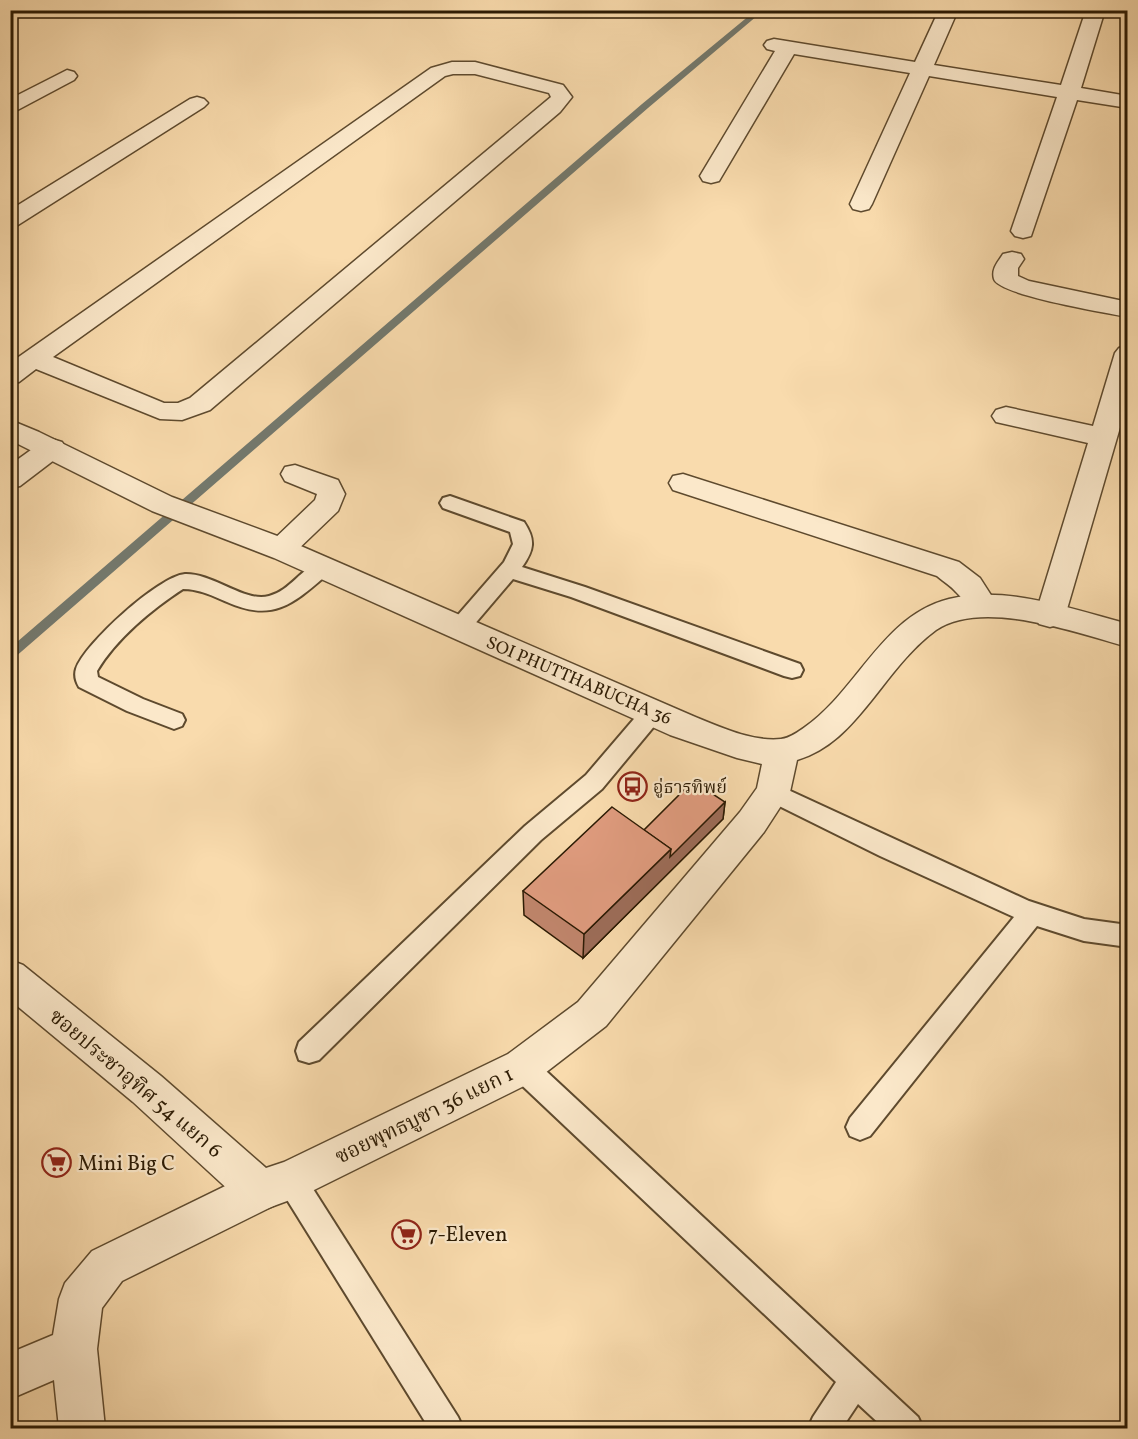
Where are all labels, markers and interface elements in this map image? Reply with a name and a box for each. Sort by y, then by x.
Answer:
street label: SOI PHUTTHABUCHA 36 [482,631,675,732]
bus stop icon: อู่ธารทิพย์ [616,771,648,803]
place label: อู่ธารทิพย์ [653,776,727,801]
street label: ซอยประชาอุทิศ 54 แยก 6 [42,1003,228,1165]
street label: ซอยพุทธบูชา 36 แยก 1 [331,1061,519,1172]
supermarket icon: Mini Big C [41,1147,73,1179]
place label: Mini Big C [78,1150,175,1179]
supermarket icon: 7-Eleven [391,1218,423,1250]
place label: 7-Eleven [428,1221,508,1250]

